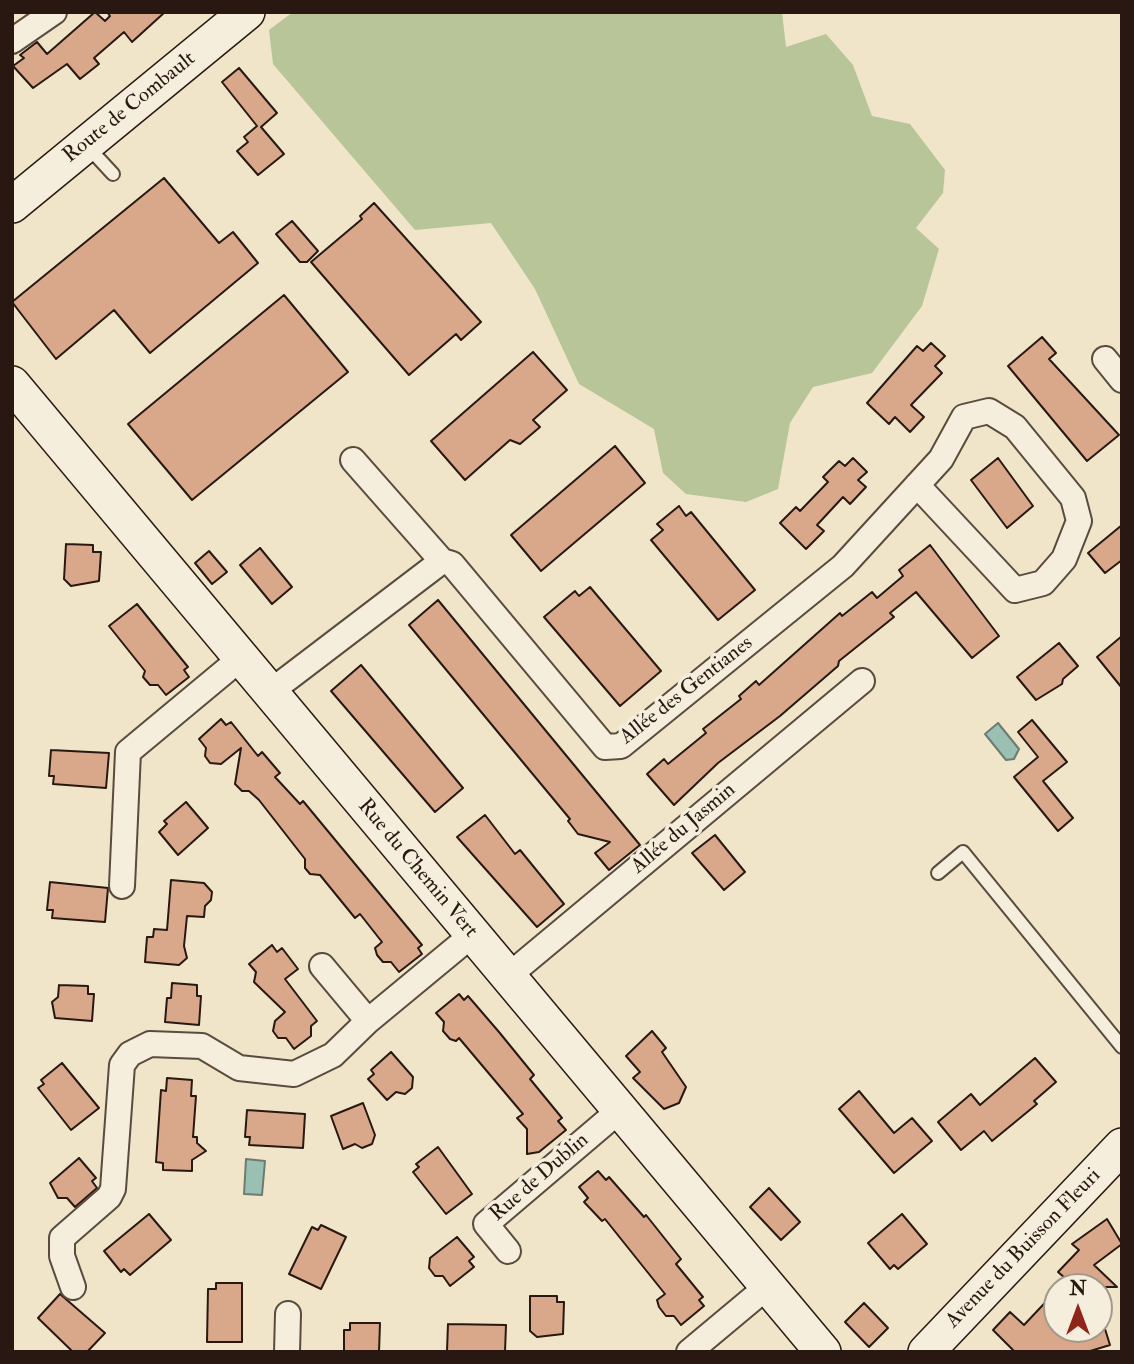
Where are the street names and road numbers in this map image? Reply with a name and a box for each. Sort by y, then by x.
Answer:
street label: Route de Combault [59,47,201,169]
street label: Allée des Gentianes [616,631,758,751]
street label: Allée du Jasmin [627,778,741,880]
street label: Rue du Chemin Vert [352,795,482,943]
street label: Rue de Dublin [486,1128,594,1228]
street label: Avenue du Buisson Fleuri [941,1164,1107,1334]

